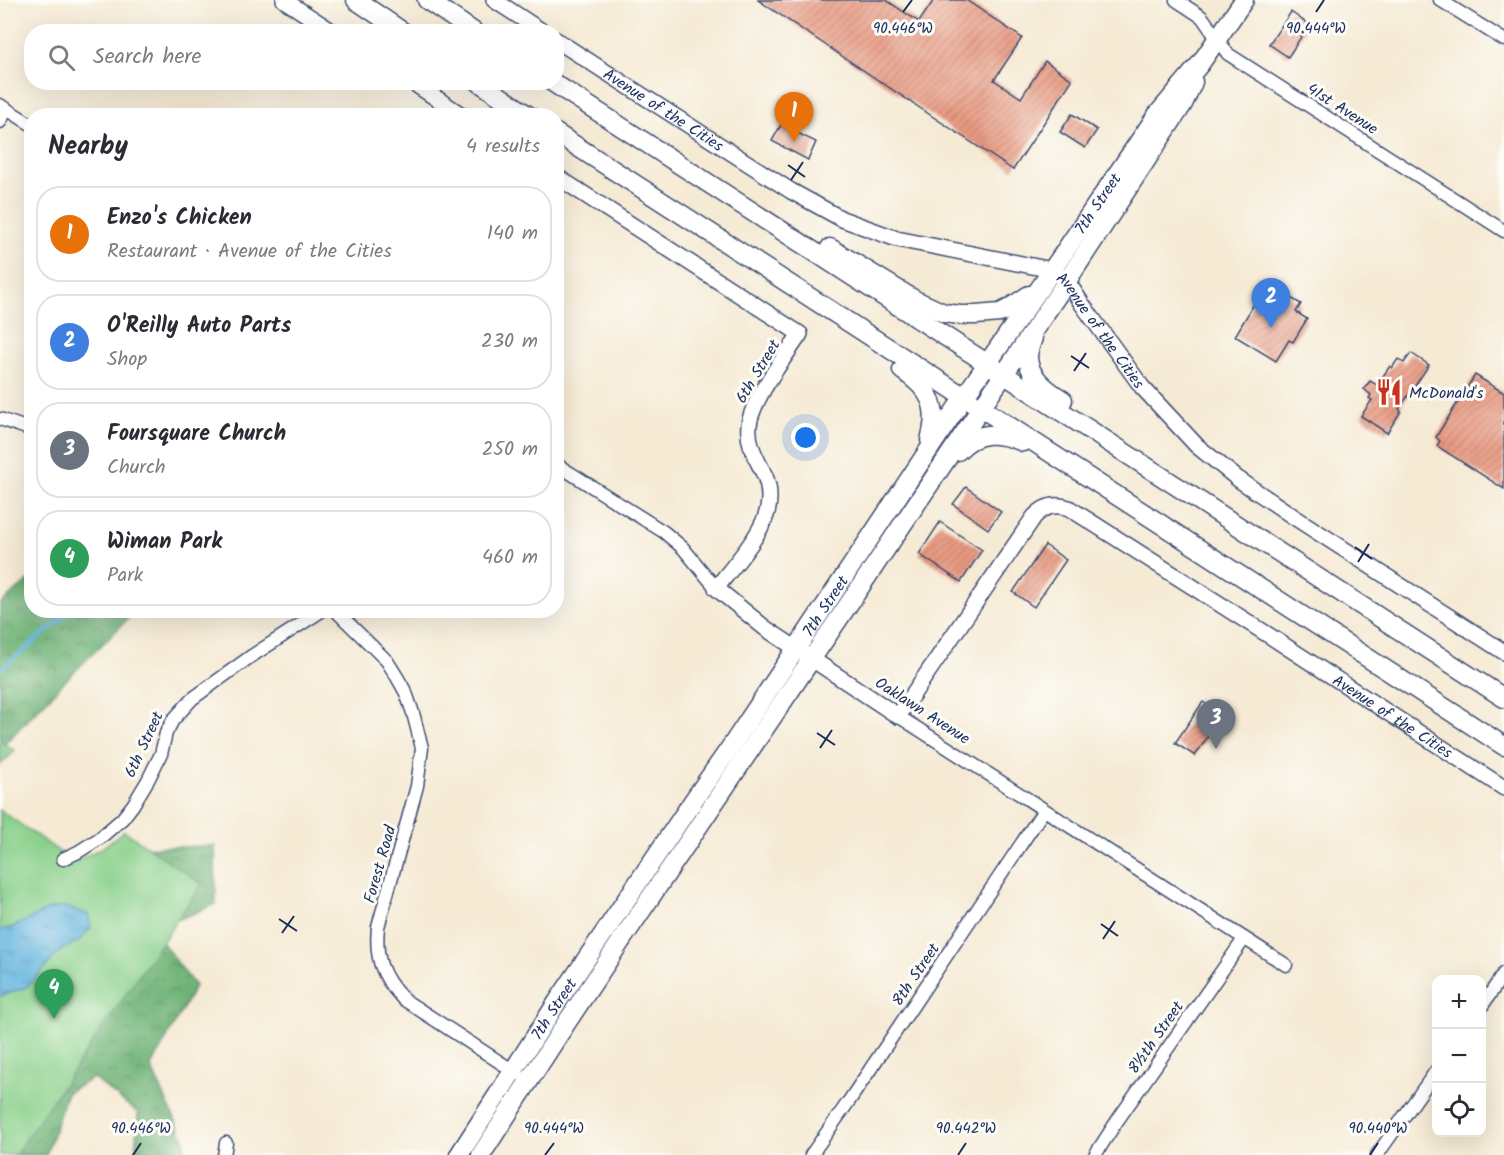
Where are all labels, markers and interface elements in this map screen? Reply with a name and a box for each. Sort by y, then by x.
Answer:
text: 90.446°W [873,17,933,41]
text: 90.444°W [1286,17,1346,41]
search box [24,24,564,90]
text: Search here [93,40,201,75]
icon: search [45,41,78,74]
street label: Avenue of the Cities [598,62,728,159]
street label: 41st Avenue [1302,77,1383,142]
pin: 1 [774,92,814,142]
text: Nearby [48,126,128,168]
text: 4 results [466,131,540,163]
street label: 7th Street [1069,168,1129,240]
text: Enzo's Chicken [107,201,252,236]
text: 1 [66,218,73,250]
text: 140 m [487,218,538,250]
text: Restaurant · Avenue of the Cities [107,236,392,268]
street label: Avenue of the Cities [1050,266,1150,395]
pin: 2 [1252,278,1290,328]
text: O'Reilly Auto Parts [107,309,291,344]
text: 2 [64,326,75,358]
text: 230 m [481,326,538,358]
street label: 6th Street [729,334,788,408]
text: Shop [107,344,147,376]
restaurant icon: McDonald's [1374,377,1404,407]
place label: McDonald's [1409,381,1484,406]
text: Foursquare Church [107,417,286,452]
your location [791,423,820,452]
text: 3 [64,434,75,466]
text: 250 m [482,434,538,466]
text: Church [107,452,166,484]
text: Wiman Park [107,525,222,560]
text: 4 [64,542,75,574]
text: 460 m [482,542,538,574]
text: Park [107,560,143,592]
street label: 7th Street [797,570,856,642]
street label: Avenue of the Cities [1327,669,1457,766]
street label: Oaklawn Avenue [870,671,975,751]
pin: 3 [1196,700,1236,749]
street label: 6th Street [118,707,171,782]
street label: Forest Road [357,822,404,906]
street label: 8th Street [886,938,947,1011]
pin: 4 [34,970,74,1019]
street label: 7th Street [525,973,584,1045]
map controls [1432,975,1486,1137]
button: + [1432,975,1486,1029]
street label: 8½th Street [1122,996,1191,1079]
button: − [1432,1029,1486,1083]
button: locate [1432,1083,1486,1137]
text: 90.446°W [111,1117,171,1141]
text: 90.444°W [524,1117,584,1141]
text: 90.442°W [936,1117,996,1141]
text: 90.440°W [1348,1117,1408,1141]

